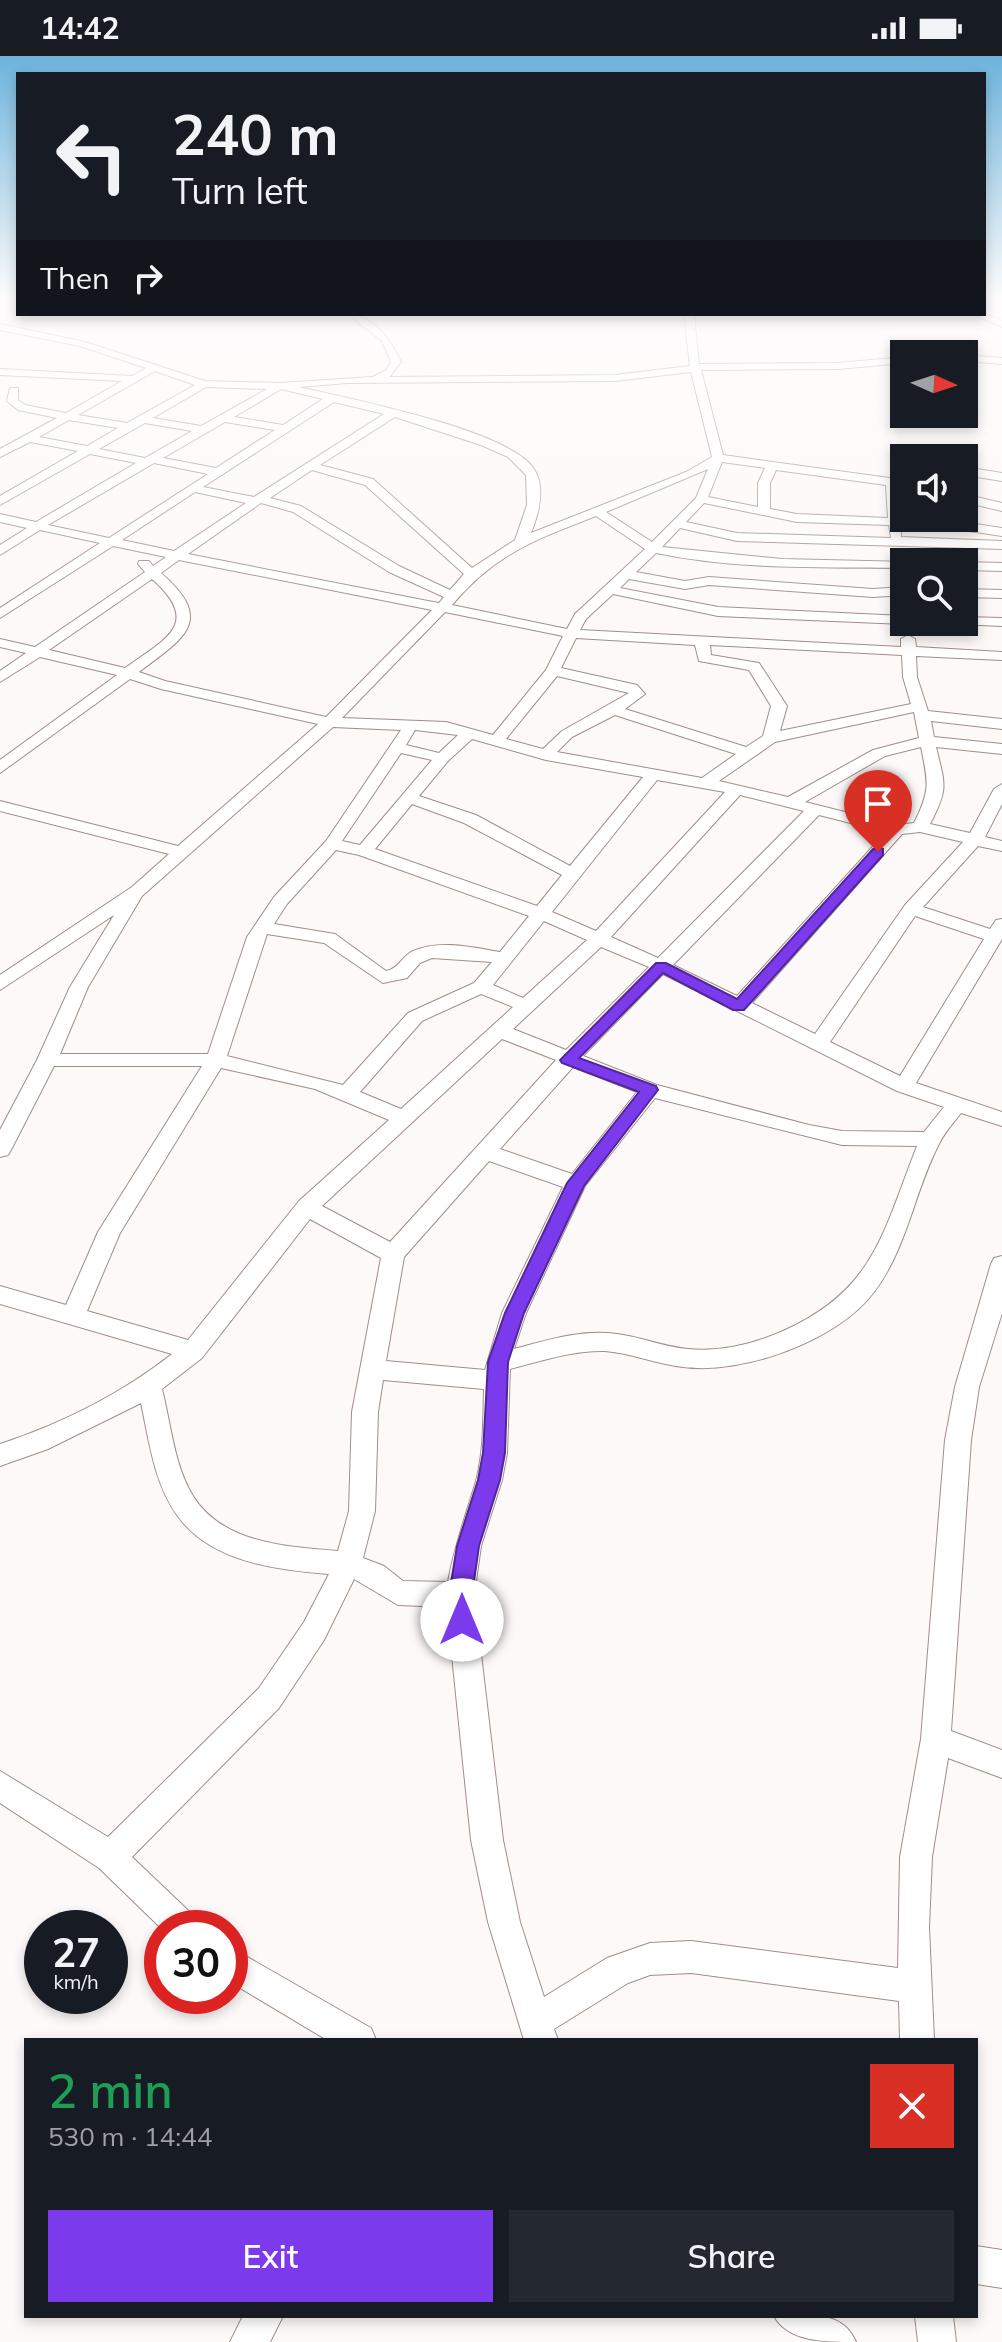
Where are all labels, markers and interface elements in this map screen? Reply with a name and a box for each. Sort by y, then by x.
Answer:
text: 14:42 [40,9,119,47]
text: 240 m [172,99,339,169]
icon: left [40,104,144,208]
text: Turn left [172,168,308,213]
icon: right [126,256,170,300]
text: Then [40,259,110,297]
north arrow [890,340,978,428]
map controls [890,340,978,636]
button: sound [890,444,978,532]
button: search [890,548,978,636]
pin [844,770,912,852]
icon: arrive [856,782,900,826]
position arrow [420,1578,504,1662]
speed limit sign: 30 [144,1910,248,2014]
text: 27 [52,1927,100,1977]
text: km/h [53,1969,99,1994]
text: 2 min [48,2060,173,2120]
button: close [870,2064,954,2148]
text: 530 m · 14:44 [48,2120,212,2153]
button: Exit [48,2210,493,2302]
button: Share [509,2210,954,2302]

